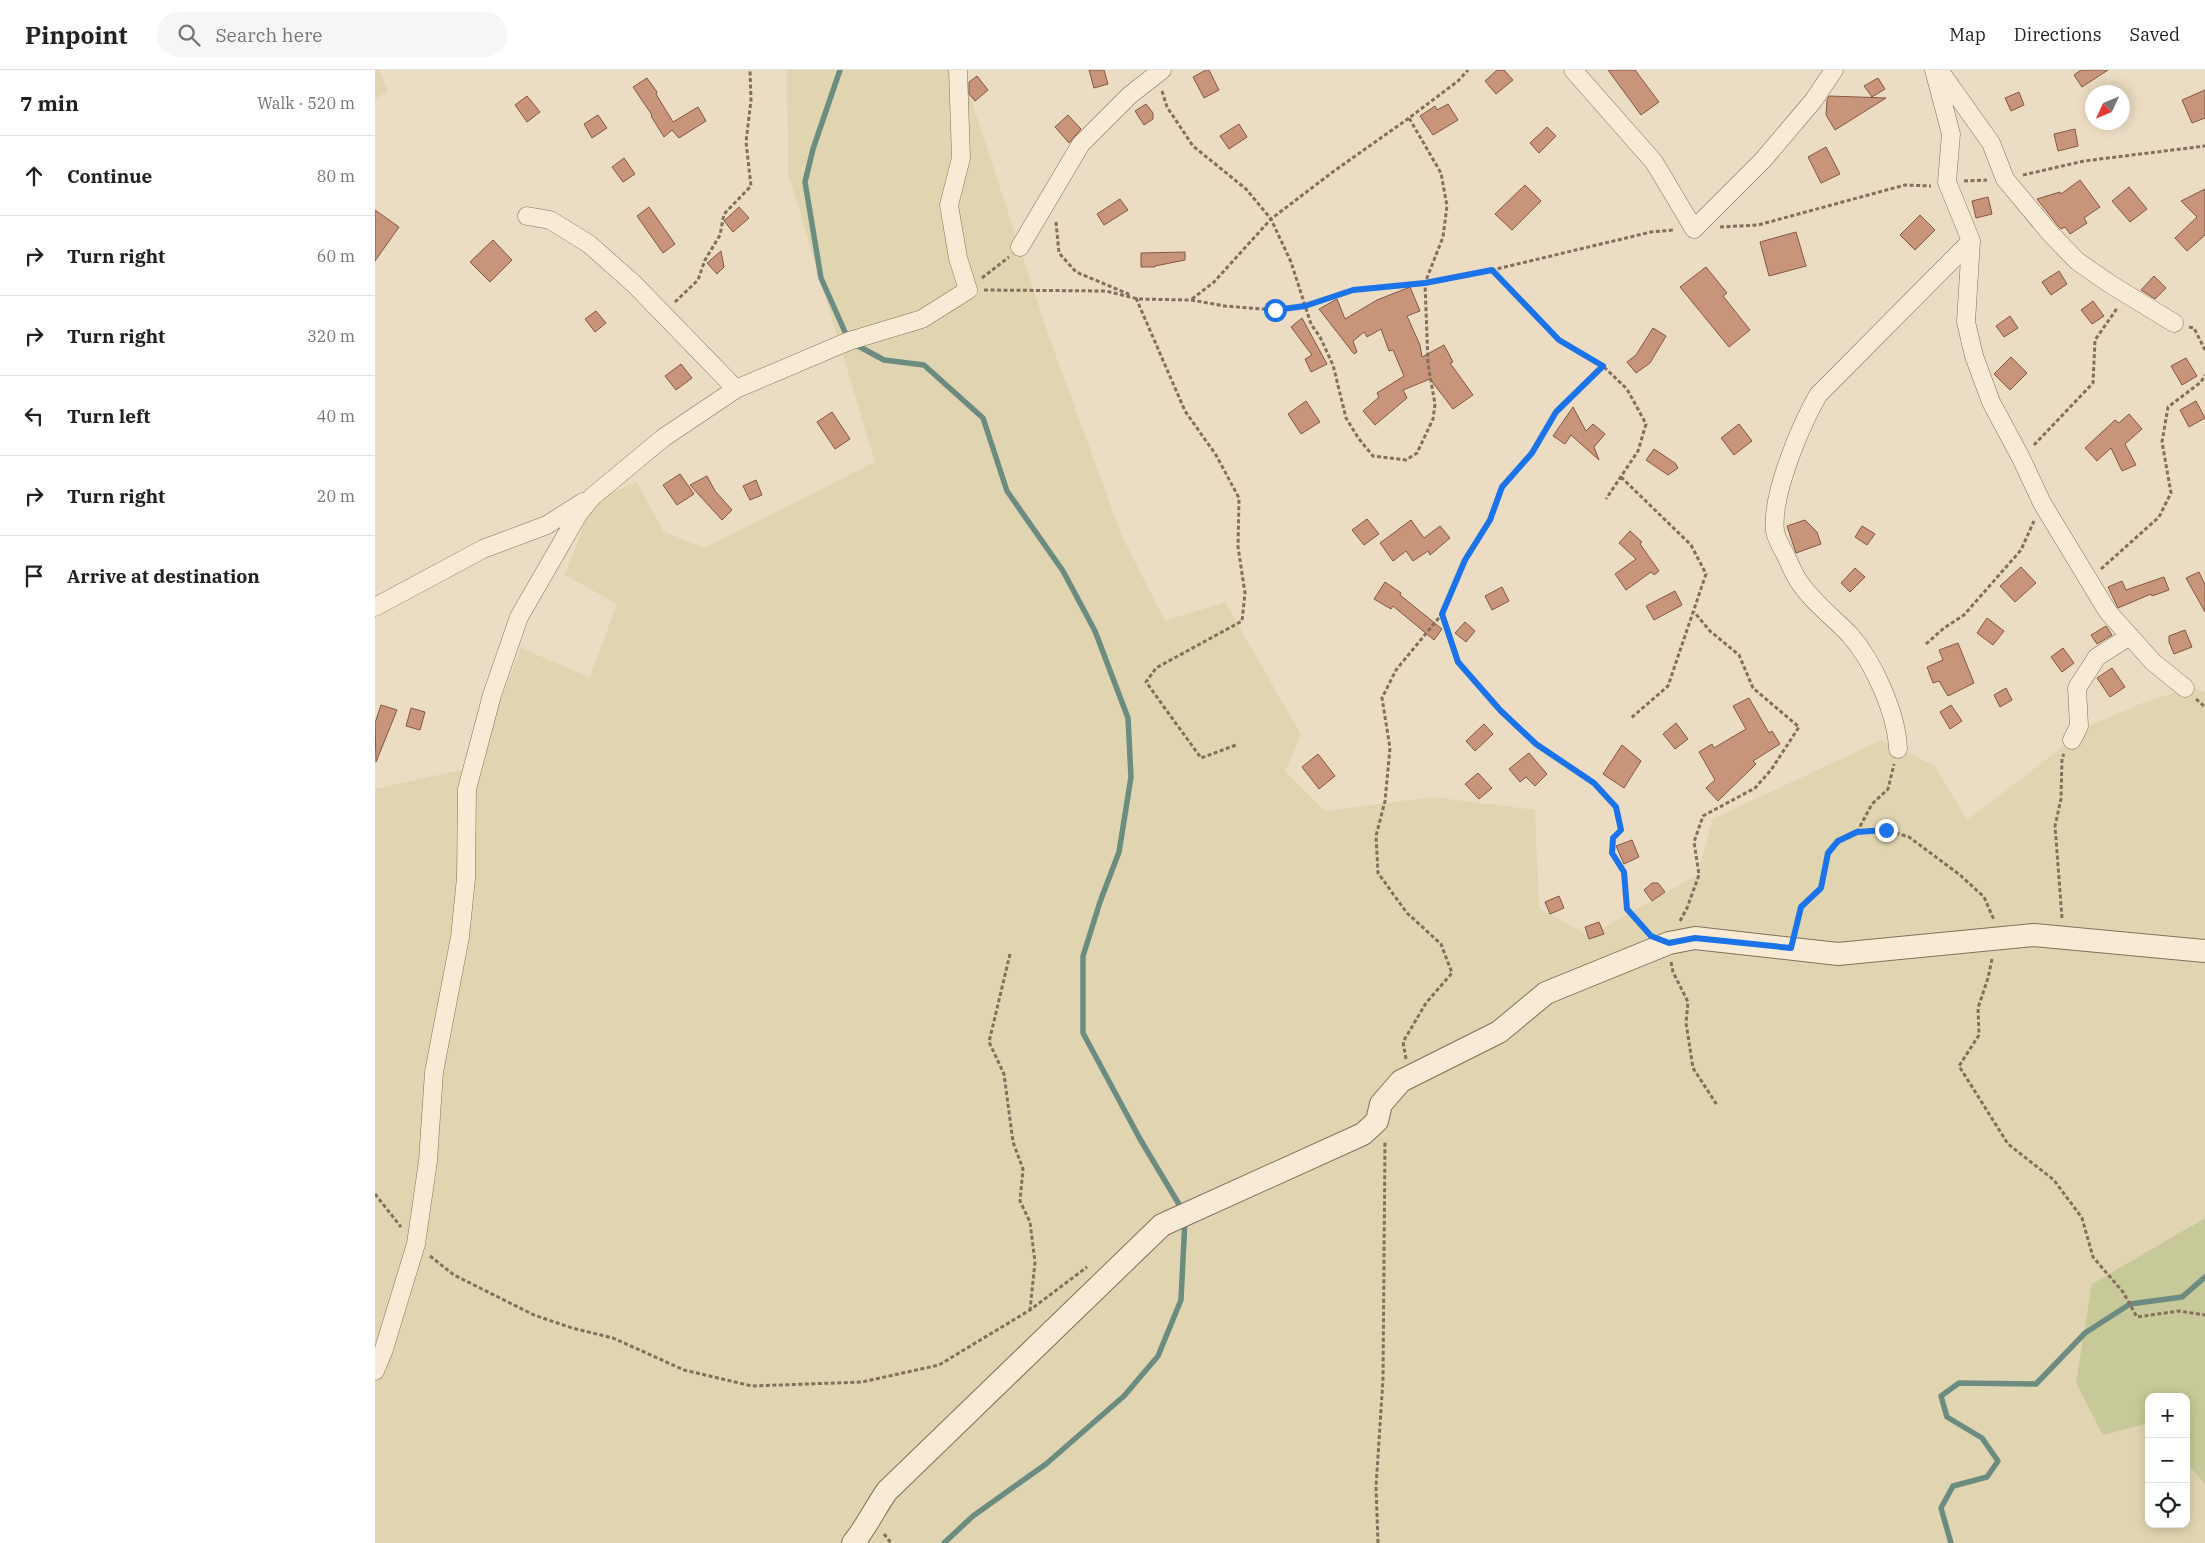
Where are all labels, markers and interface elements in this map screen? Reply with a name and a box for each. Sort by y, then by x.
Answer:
search box [157,12,507,57]
text: Pinpoint [25,19,127,51]
icon: search [175,21,203,49]
text: Search here [215,23,322,47]
text: Map [1949,23,1986,46]
text: Directions [2014,23,2102,46]
text: Saved [2130,23,2180,46]
north arrow [2085,85,2130,130]
text: 7 min [20,89,79,117]
text: Walk · 520 m [257,93,355,113]
icon: ahead [20,162,48,190]
text: Continue [67,164,152,188]
text: 80 m [317,166,355,186]
icon: right [20,242,48,270]
text: Turn right [67,244,165,268]
text: 60 m [317,246,355,266]
route start [1264,299,1287,322]
icon: right [20,322,48,350]
text: Turn right [67,324,165,348]
text: 320 m [307,326,355,346]
icon: left [20,402,48,430]
text: Turn left [67,404,150,428]
text: 40 m [317,406,355,426]
icon: right [20,482,48,510]
text: Turn right [67,484,165,508]
text: 20 m [317,486,355,506]
icon: arrive [20,562,48,590]
text: Arrive at destination [67,564,260,588]
route end [1875,819,1898,842]
map controls [2145,1393,2190,1528]
button: + [2145,1393,2190,1438]
button: − [2145,1438,2190,1483]
button: locate [2145,1483,2190,1528]

